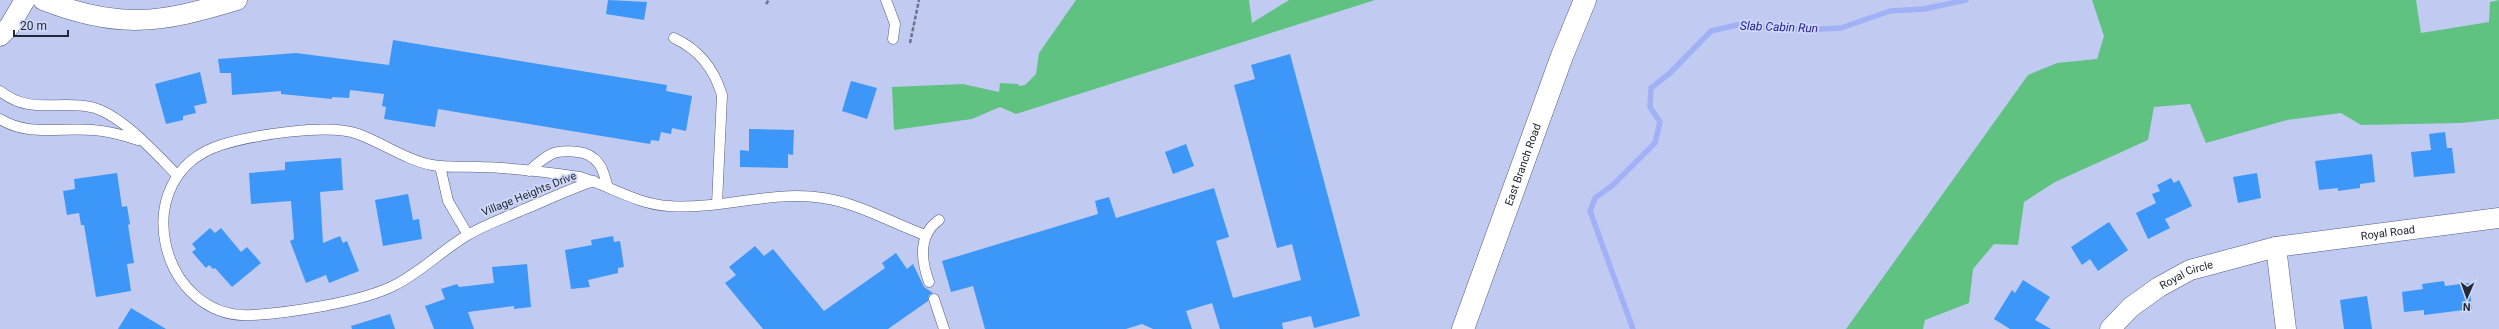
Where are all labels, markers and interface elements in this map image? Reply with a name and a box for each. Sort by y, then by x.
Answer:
scale bar [14,12,68,38]
text: 20 m [20,19,47,33]
water label: Slab Cabin Run [1740,19,1818,35]
street label: East Branch Road [1502,122,1544,207]
street label: Village Heights Drive [480,169,578,219]
street label: Royal Road [2360,222,2416,242]
street label: Royal Circle [2157,258,2215,292]
north arrow [2447,277,2487,317]
text: N [2462,300,2471,313]

